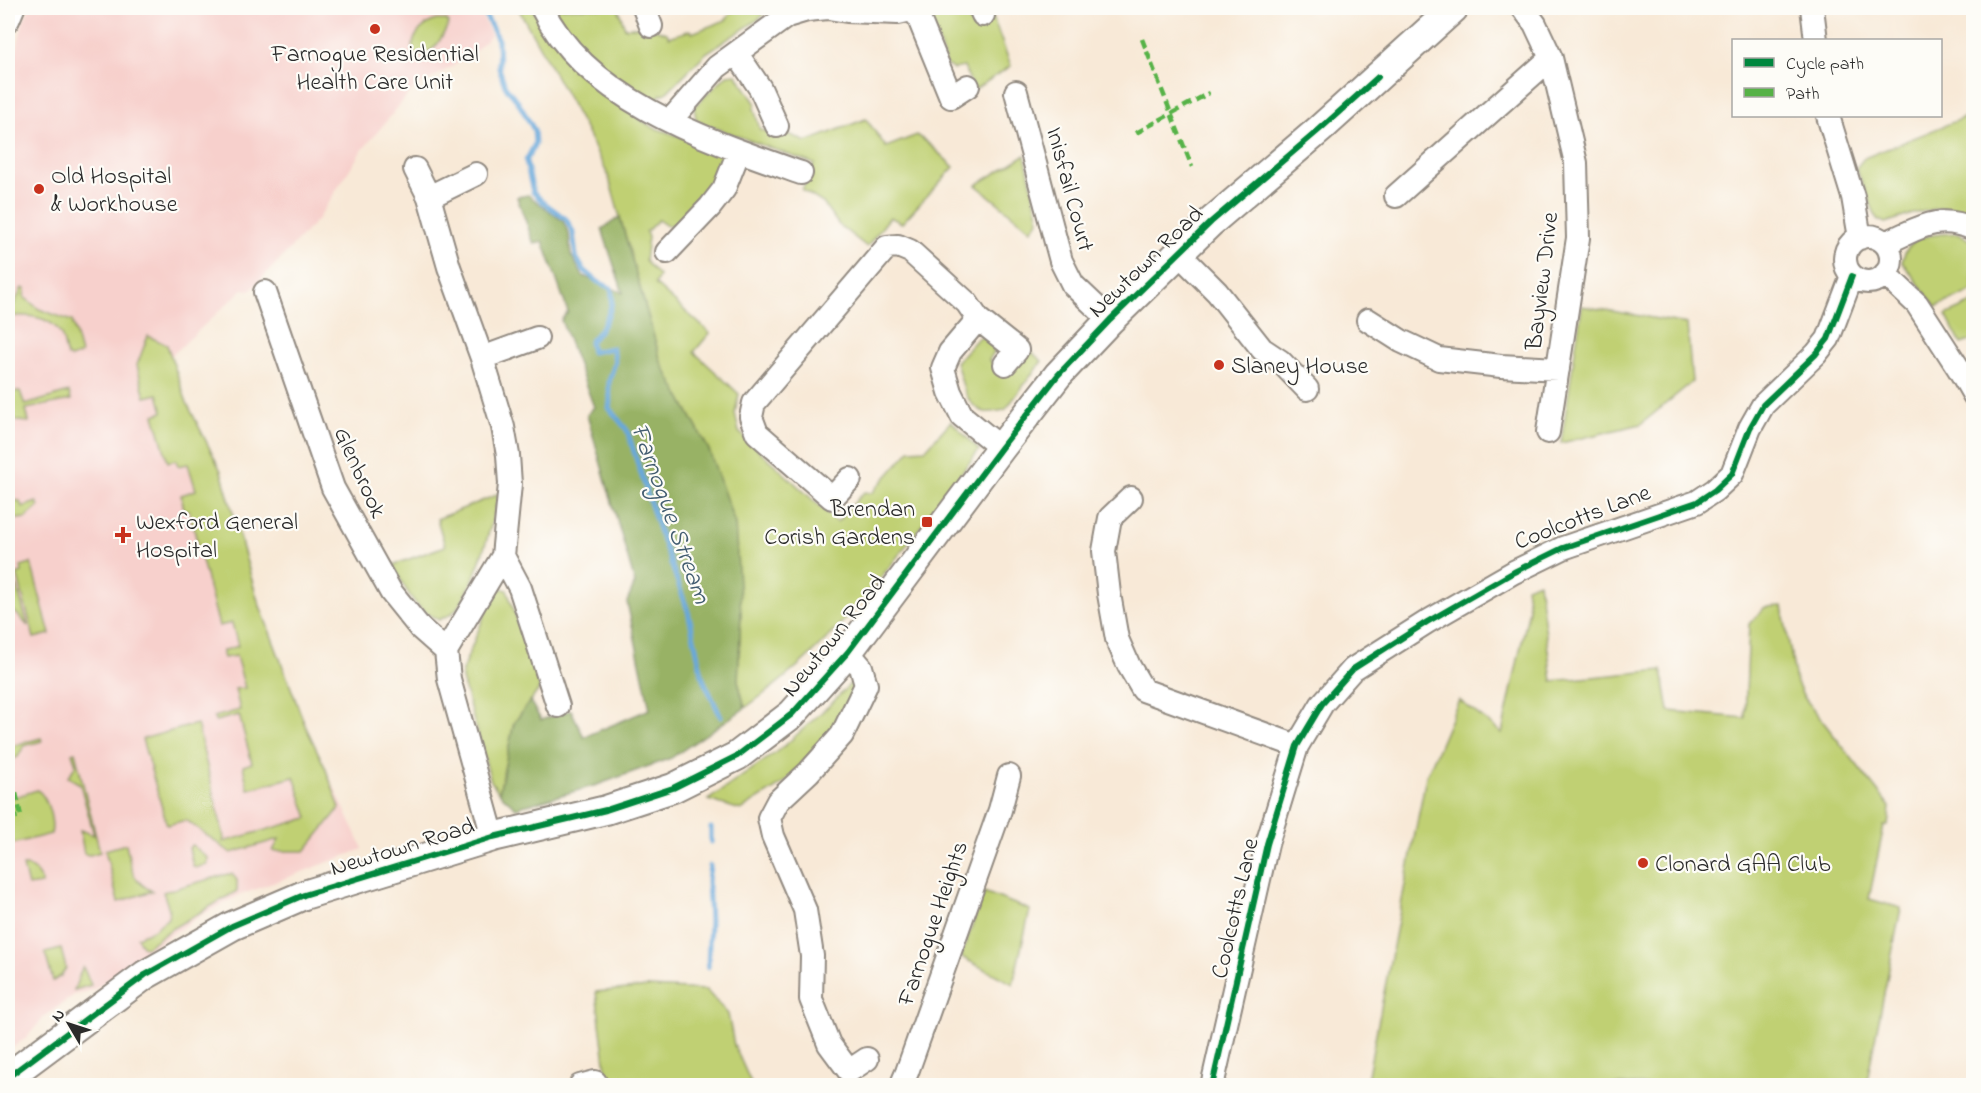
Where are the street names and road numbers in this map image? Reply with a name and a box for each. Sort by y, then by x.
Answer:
street label: Inisfail Court [1035,124,1102,256]
street label: Newtown Road [1081,198,1213,327]
street label: Bayview Drive [1518,210,1570,353]
street label: Glenbrook [323,422,395,525]
street label: Coolcotts Lane [1510,476,1656,560]
street label: Newtown Road [774,567,896,705]
street label: Newtown Road [326,810,480,887]
street label: Coolcotts Lane [1203,835,1270,982]
street label: Farnogue Heights [889,837,979,1012]

